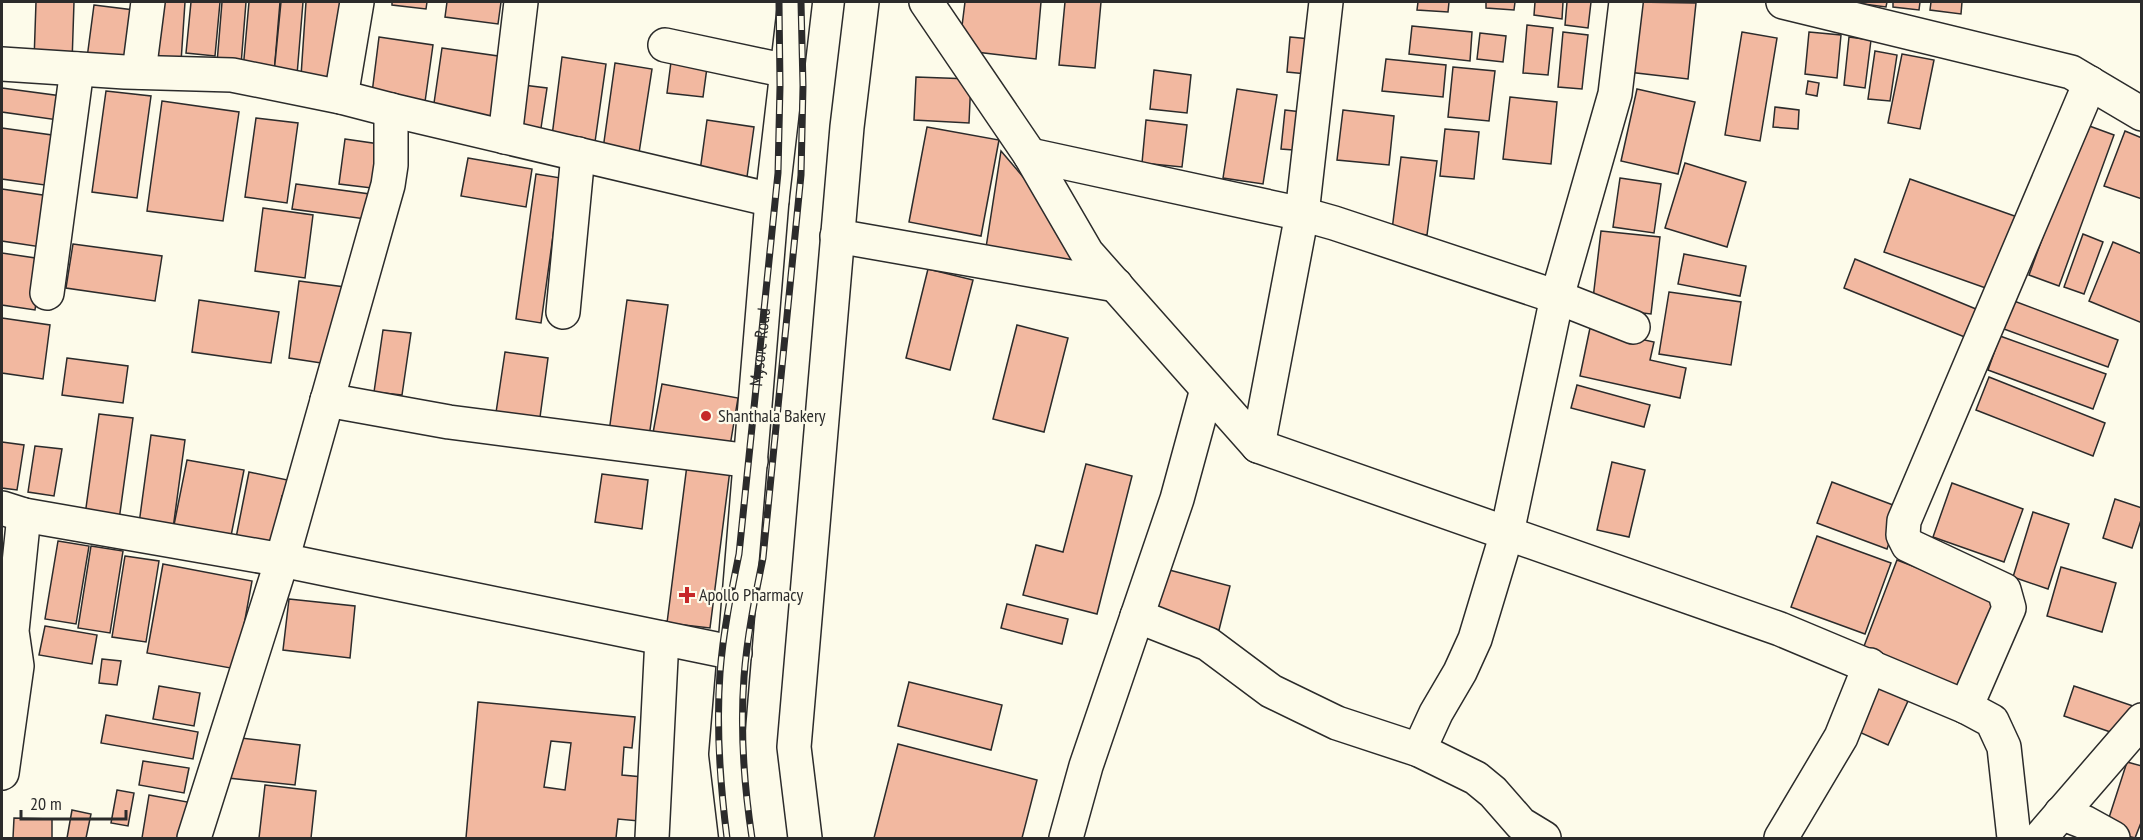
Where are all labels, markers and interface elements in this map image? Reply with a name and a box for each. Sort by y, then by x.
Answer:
street label: Mysore Road [744,307,775,388]
place label: Shanthala Bakery [718,404,826,427]
marker: Shanthala Bakery [699,409,713,423]
place label: Apollo Pharmacy [699,583,803,606]
marker: Apollo Pharmacy [680,588,694,602]
scale bar [21,783,126,821]
text: 20 m [30,792,62,815]

